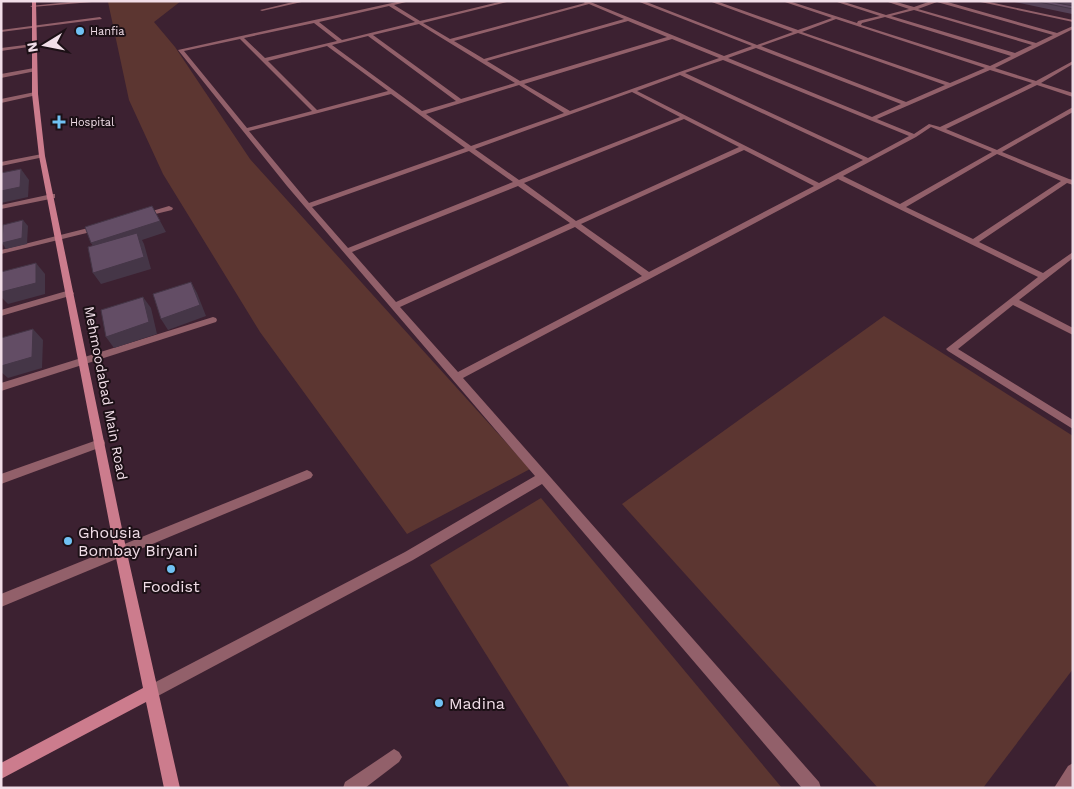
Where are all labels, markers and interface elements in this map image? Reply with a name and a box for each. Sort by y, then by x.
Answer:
north arrow [20,20,70,70]
marker: Hanfia [74,25,86,37]
place label: Hanfia [90,25,124,38]
text: N [23,41,41,54]
marker: Hospital [52,115,66,129]
place label: Hospital [70,116,115,129]
street label: Mehmoodabad Main Road [81,305,131,481]
place label: Ghousia Bombay Biryani [78,523,198,560]
marker: Ghousia Bombay Biryani [62,535,74,547]
marker: Foodist [165,563,177,575]
place label: Foodist [142,577,200,596]
place label: Madina [449,694,505,713]
marker: Madina [433,697,445,709]

